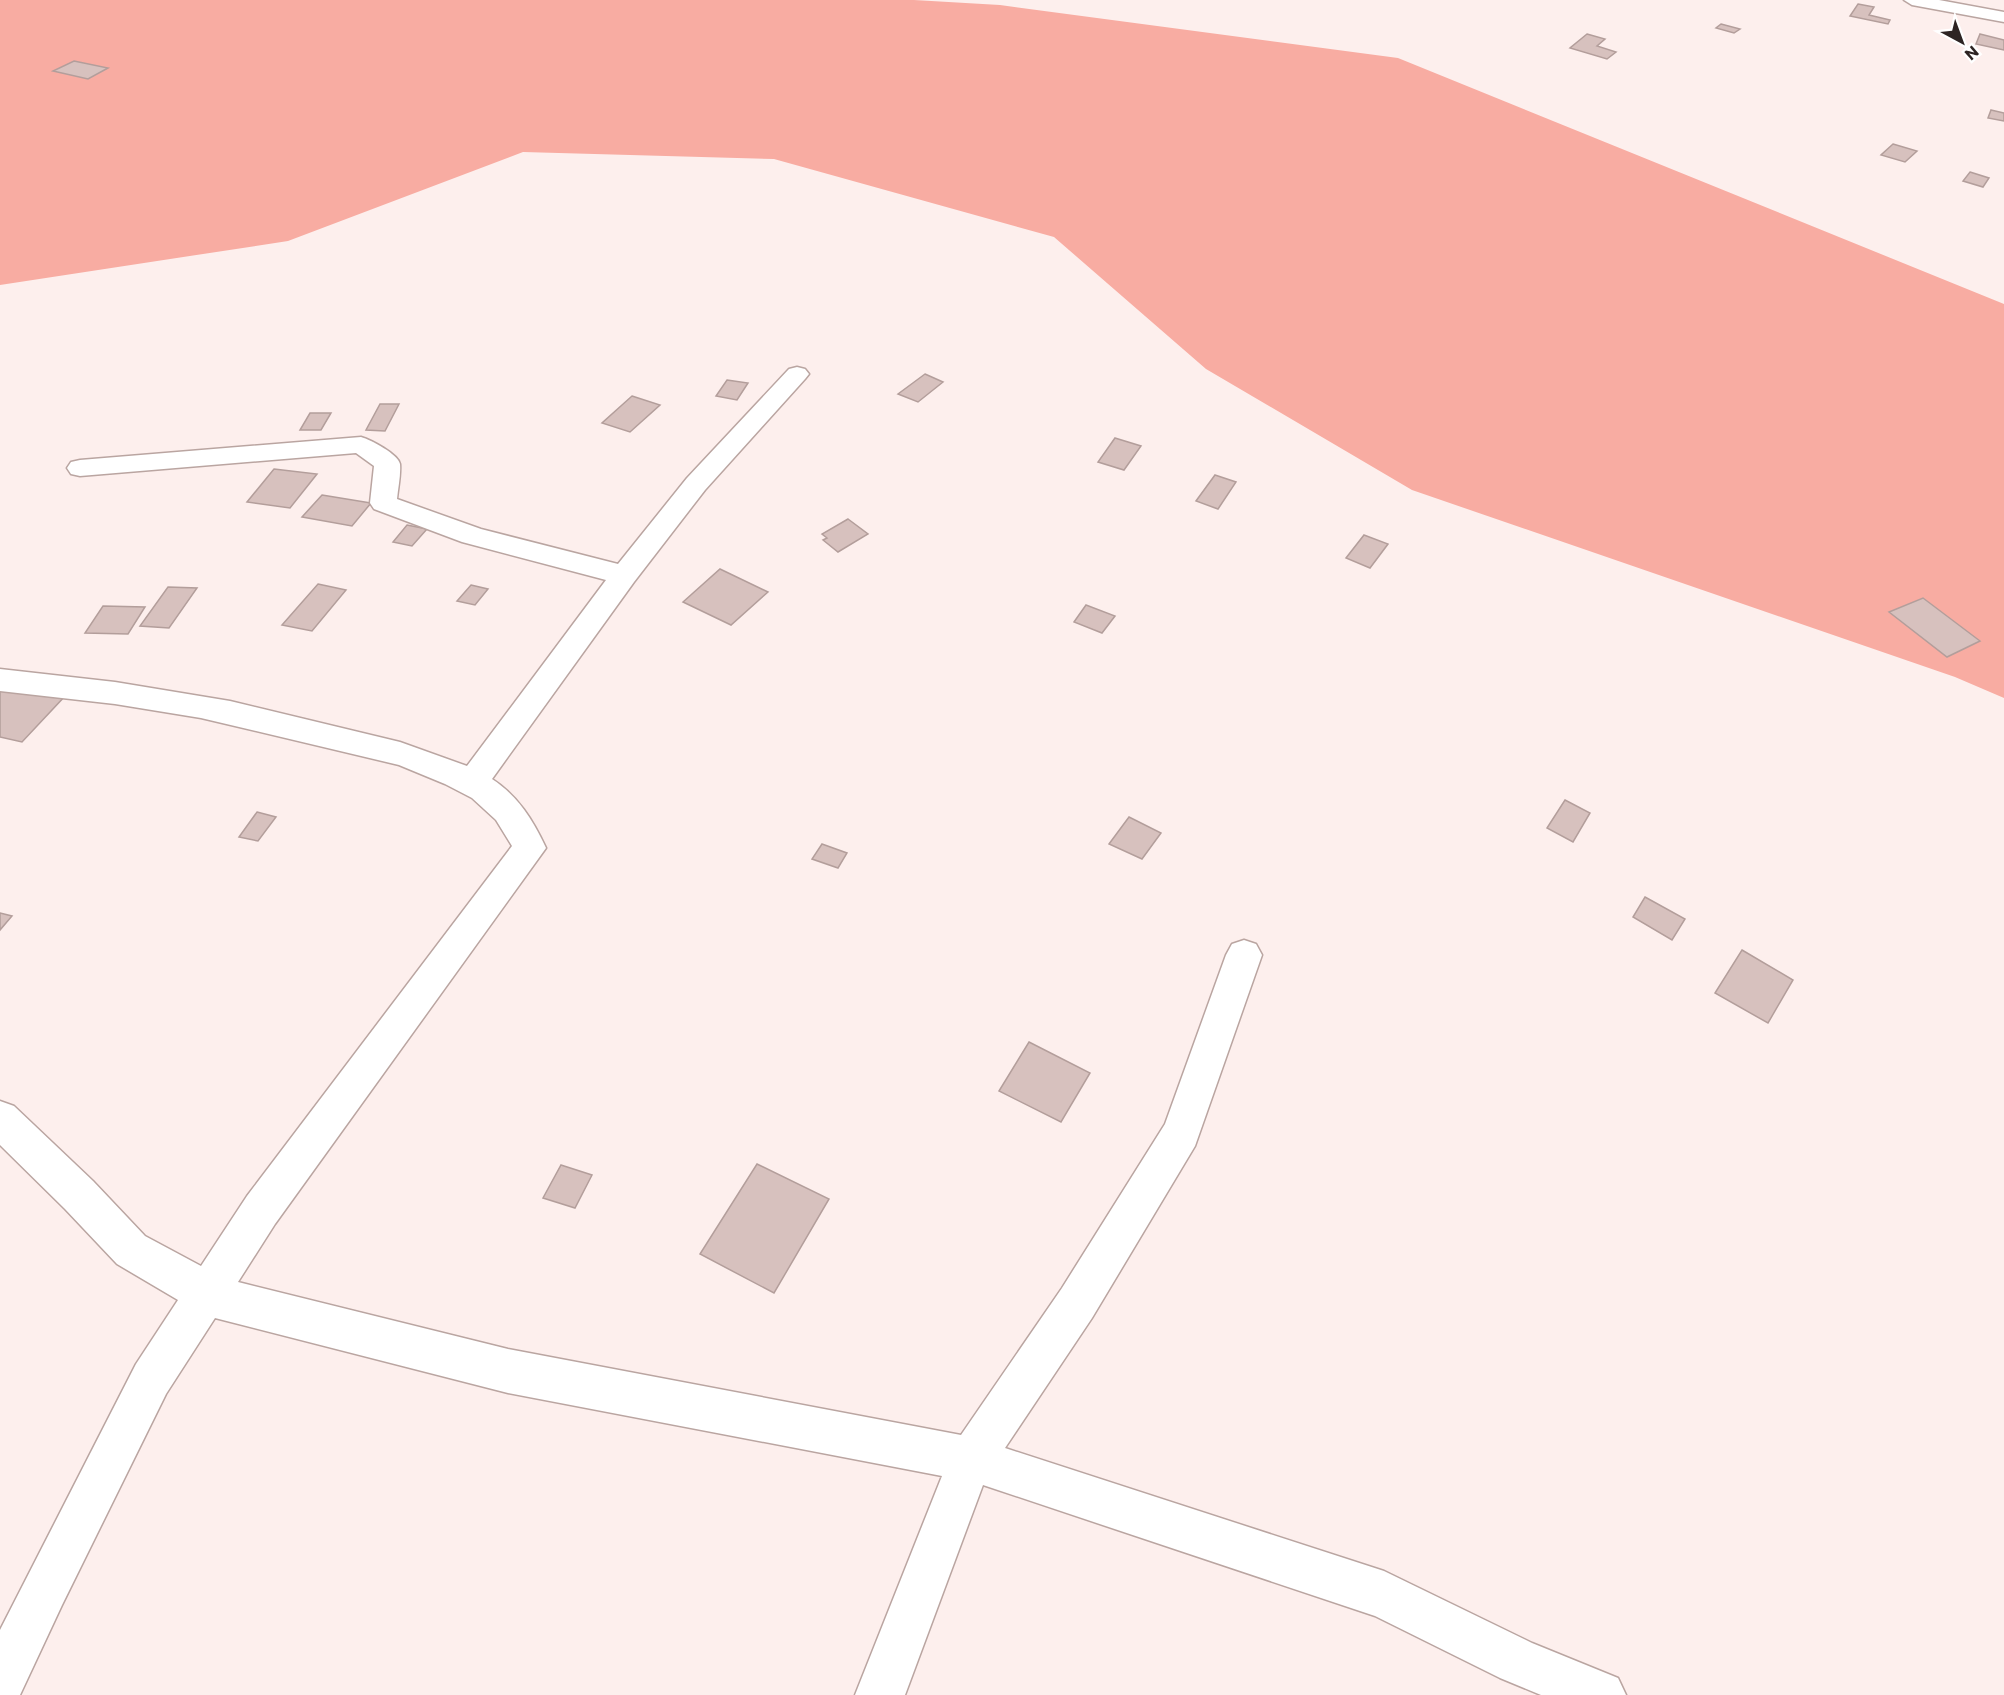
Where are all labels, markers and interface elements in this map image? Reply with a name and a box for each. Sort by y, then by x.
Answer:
north arrow [1932,12,1992,72]
text: N [1961,43,1983,65]

